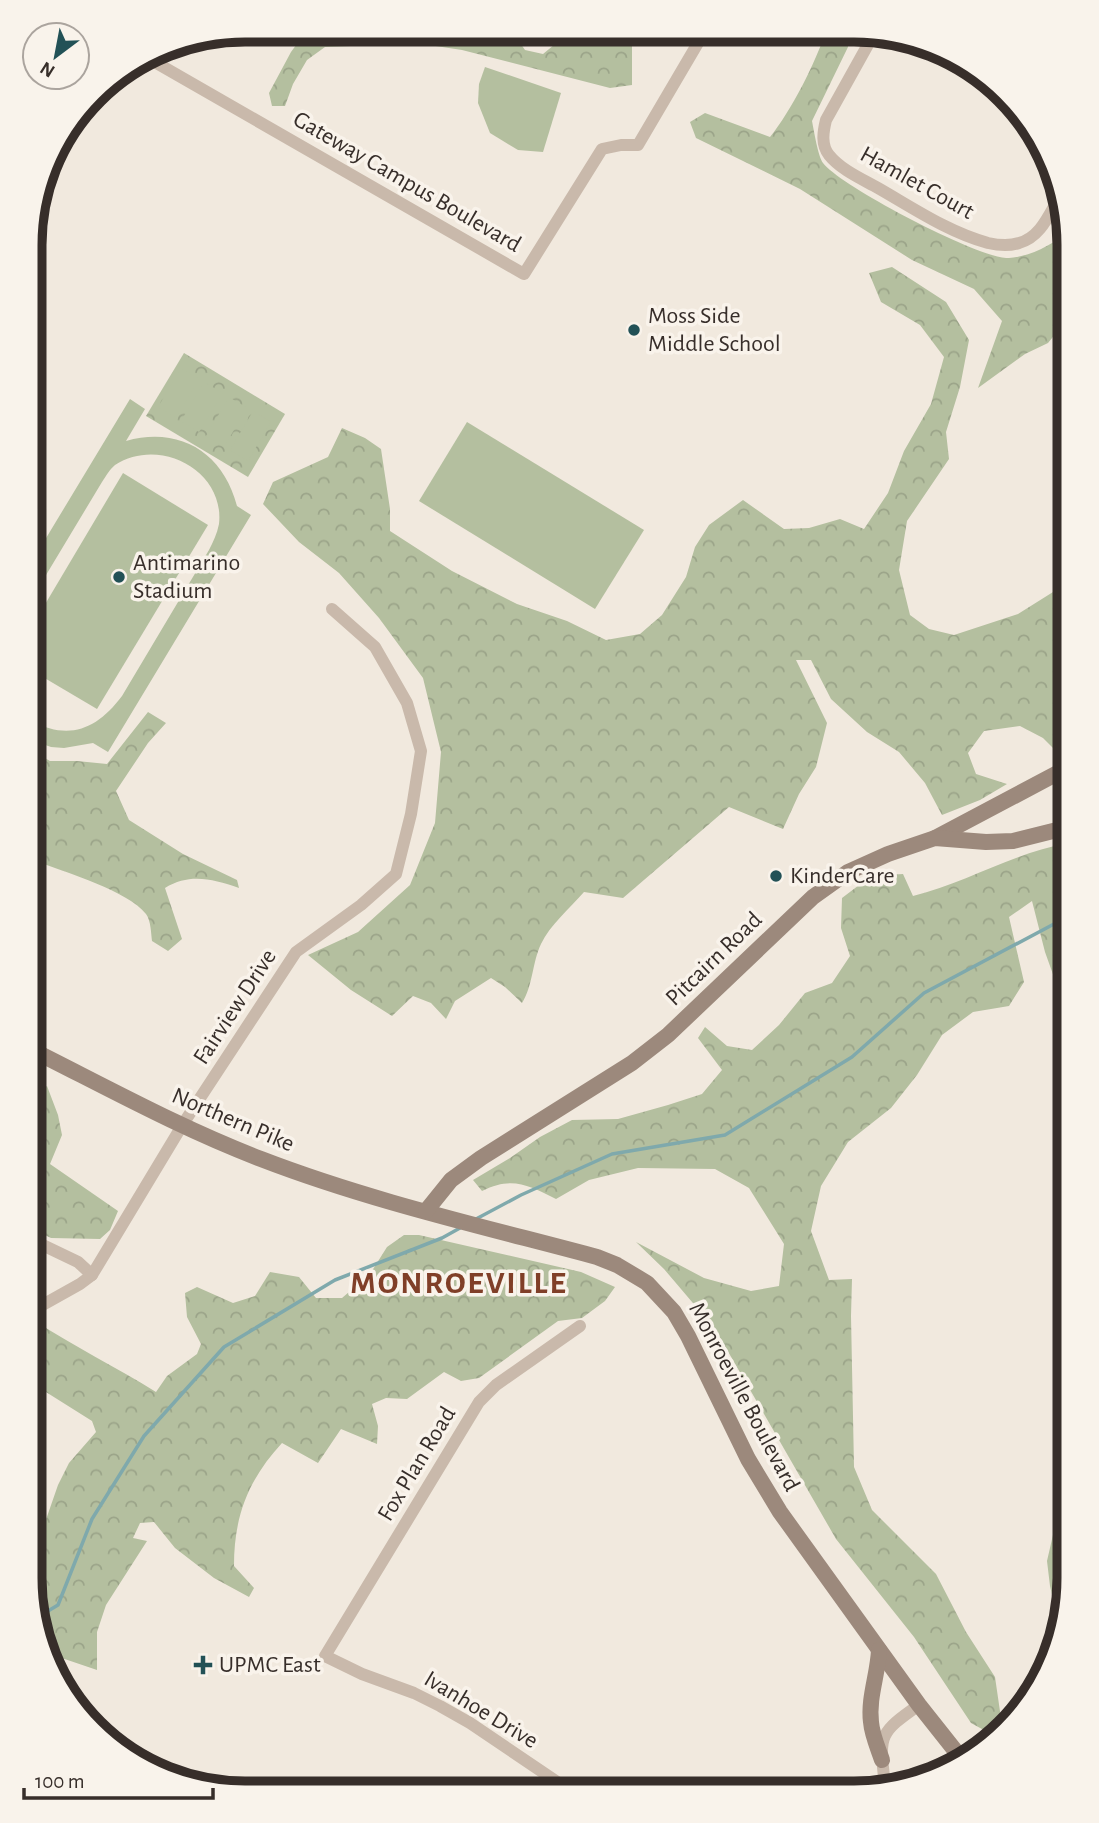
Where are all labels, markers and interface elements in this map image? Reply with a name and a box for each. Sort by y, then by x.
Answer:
north arrow [21,21,91,91]
text: N [37,58,58,81]
street label: Gateway Campus Boulevard [289,107,525,257]
street label: Hamlet Court [856,142,978,224]
place label: Moss Side Middle School [648,304,781,356]
marker: Moss Side Middle School [626,322,642,338]
place label: Antimarino Stadium [133,551,240,603]
marker: Antimarino Stadium [111,569,127,585]
place label: KinderCare [790,864,895,888]
marker: KinderCare [768,868,784,884]
street label: Pitcairn Road [661,908,767,1010]
street label: Fairview Drive [189,945,281,1069]
street label: Northern Pike [168,1083,298,1157]
district label: MONROEVILLE [350,1267,568,1299]
street label: Monroeville Boulevard [684,1299,804,1495]
street label: Fox Plan Road [374,1403,460,1525]
place label: UPMC East [219,1653,321,1677]
marker: UPMC East [193,1655,213,1675]
street label: Ivanhoe Drive [420,1667,542,1753]
scale bar [24,1756,214,1800]
text: 100 m [35,1771,85,1792]

